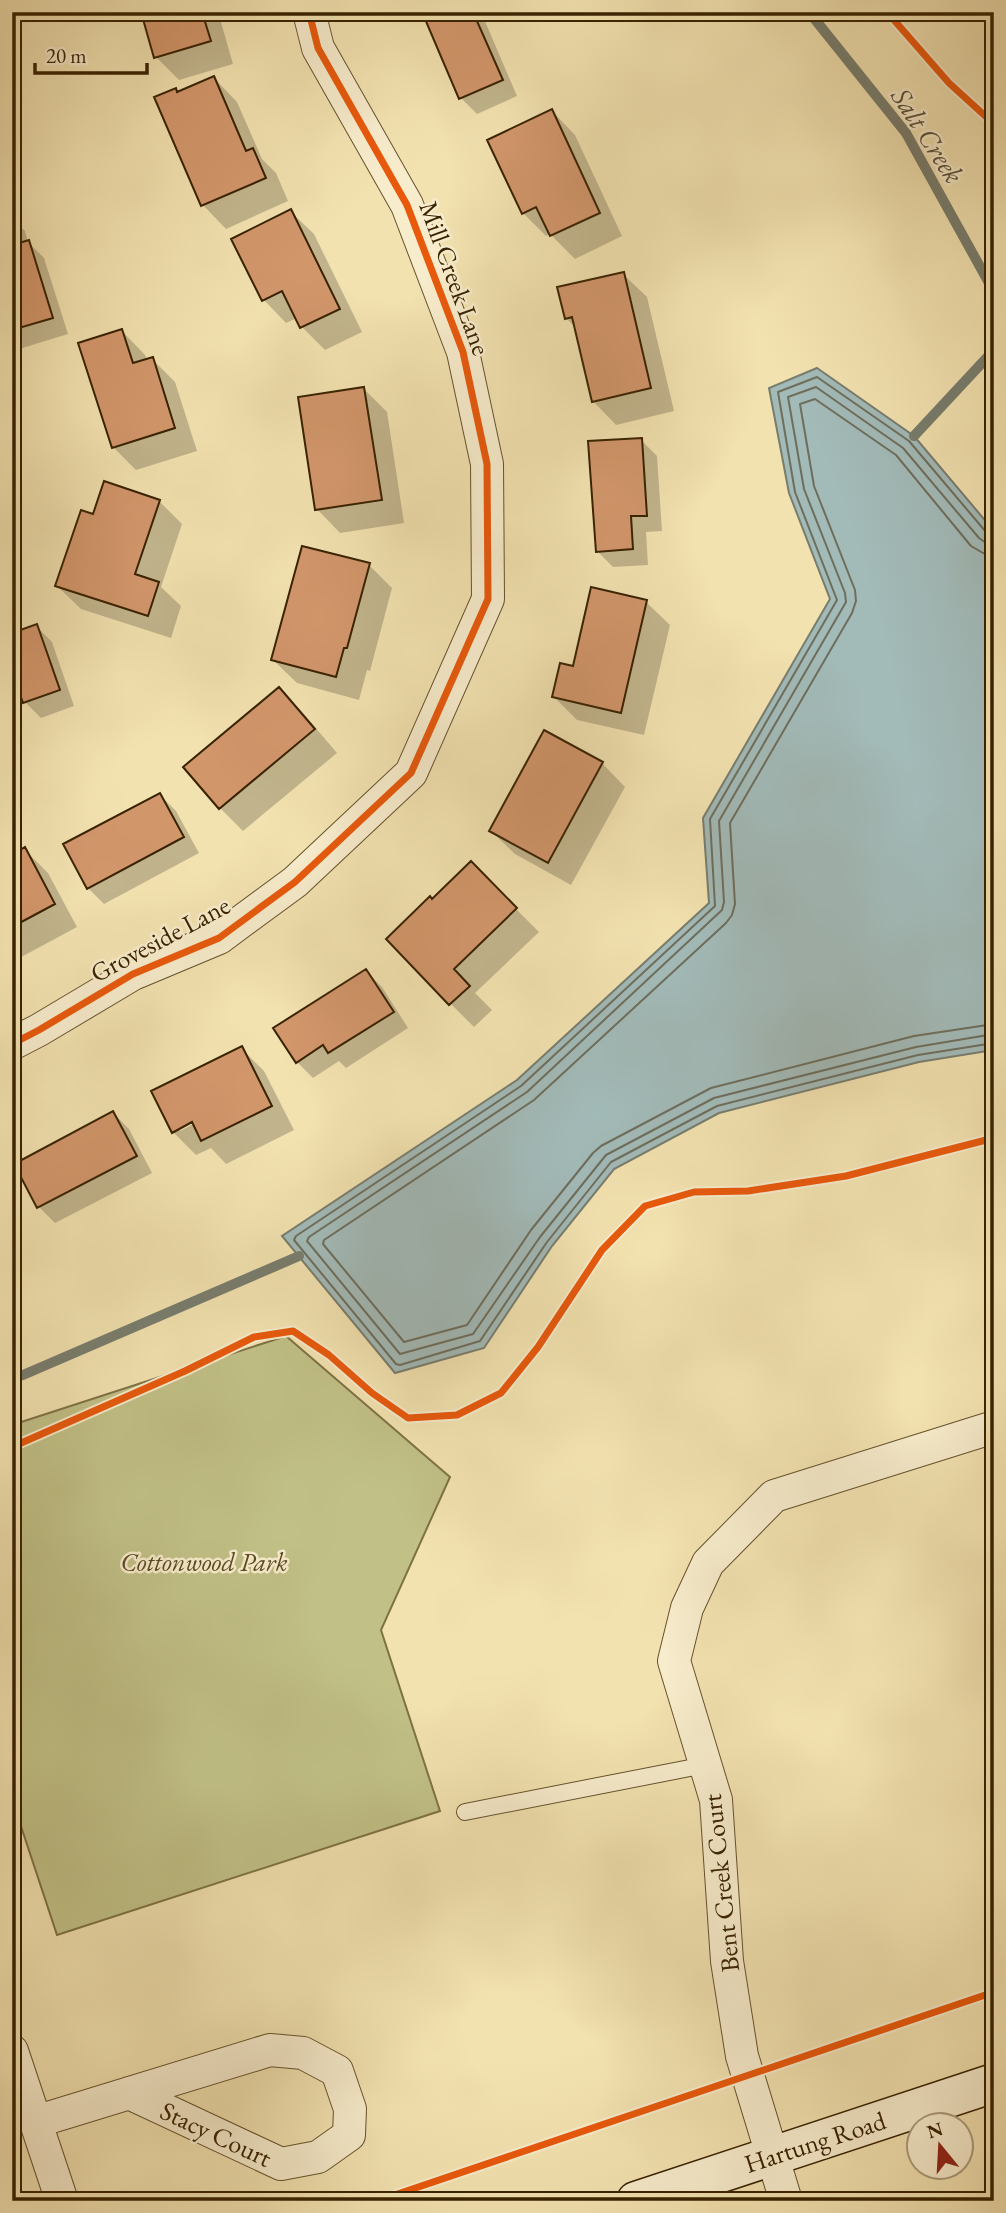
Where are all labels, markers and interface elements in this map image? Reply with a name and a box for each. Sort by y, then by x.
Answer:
scale bar [35,32,147,76]
text: 20 m [46,42,87,69]
water label: Salt Creek [883,79,973,190]
street label: Mill Creek Lane [411,196,499,360]
street label: Groveside Lane [84,888,236,990]
park label: Cottonwood Park [120,1545,288,1579]
street label: Bent Creek Court [695,1792,747,1974]
street label: Stacy Court [155,2093,277,2175]
street label: Hartung Road [740,2103,891,2181]
north arrow [904,2112,974,2182]
text: N [924,2116,947,2145]

